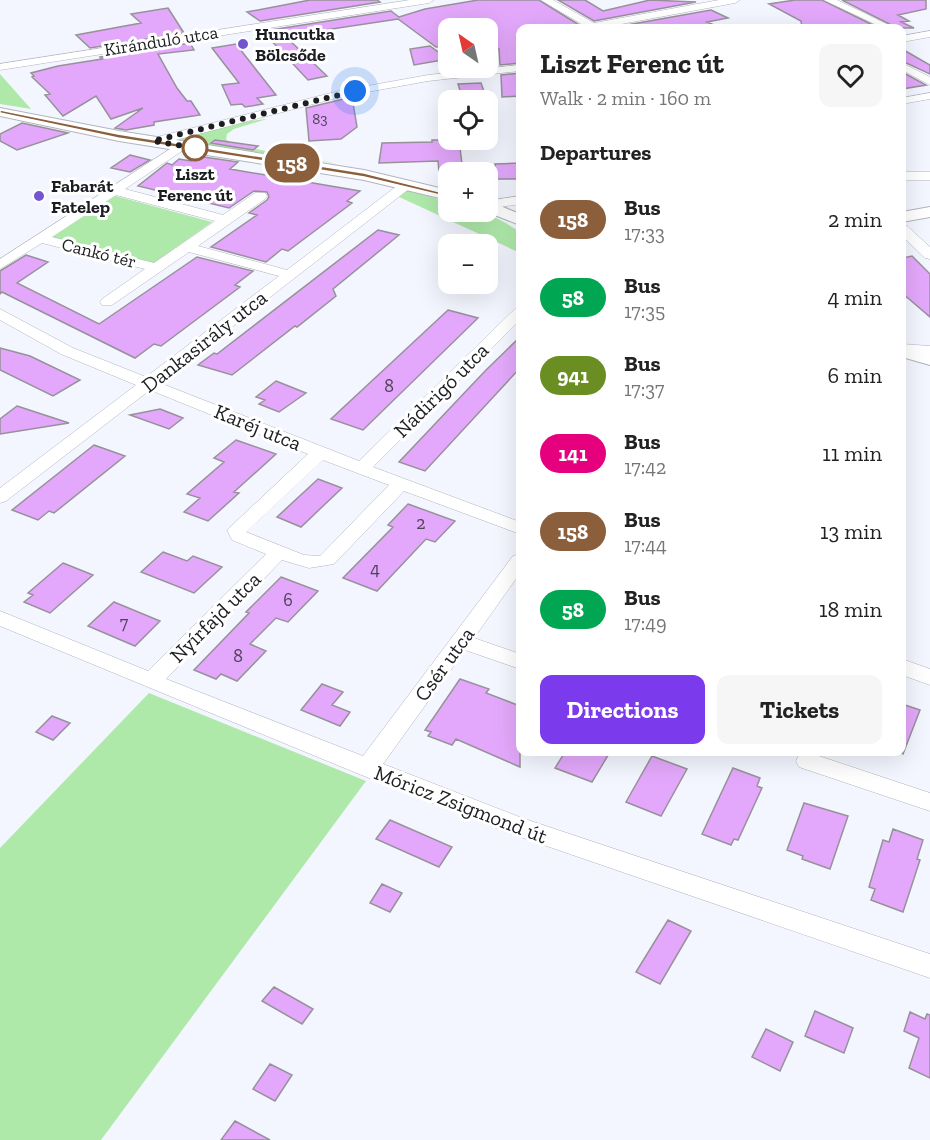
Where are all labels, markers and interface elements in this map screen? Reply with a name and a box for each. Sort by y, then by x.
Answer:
north arrow [438,18,498,78]
map controls [438,18,498,294]
street label: Kiránduló utca [102,21,220,61]
place label: Huncutka Bölcsőde [255,23,335,66]
marker: Huncutka Bölcsőde [236,37,250,51]
button: heart [819,44,882,107]
text: Liszt Ferenc út [540,47,724,80]
your location [340,76,370,106]
text: Walk · 2 min · 160 m [540,86,711,110]
button: locate [438,90,498,150]
house number: 83 [312,110,328,128]
marker: Liszt Ferenc út [182,135,208,161]
text: Departures [540,139,651,166]
line badge: 158 [258,144,326,182]
text: 158 [277,151,307,176]
button: + [438,162,498,222]
place label: Liszt Ferenc út [157,163,234,206]
place label: Fabarát Fatelep [51,175,114,218]
marker: Fabarát Fatelep [32,189,46,203]
text: Bus [624,194,661,221]
text: 2 min [828,206,882,233]
text: 158 [558,207,588,232]
text: 17:33 [624,221,665,245]
street label: Cankó tér [60,233,138,273]
button: − [438,234,498,294]
text: Bus [624,272,661,299]
street label: Dankasirály utca [137,284,271,398]
text: 4 min [827,284,882,311]
text: 58 [562,285,584,310]
text: 17:35 [624,299,665,323]
street label: Nádirigó utca [388,337,494,443]
text: Bus [624,350,661,377]
text: 6 min [828,362,882,389]
text: 941 [557,363,589,388]
house number: 8 [384,375,394,397]
text: 17:37 [624,377,664,401]
street label: Karéj utca [210,398,305,457]
text: Bus [624,428,661,455]
text: 11 min [822,440,882,467]
text: 141 [559,441,587,466]
text: 17:42 [624,455,666,479]
text: Bus [624,506,661,533]
house number: 2 [416,512,426,534]
text: 13 min [820,518,882,545]
text: 158 [558,519,588,544]
text: 17:44 [624,533,667,557]
house number: 4 [370,558,380,580]
street label: Nyírfajd utca [164,566,266,668]
text: Bus [624,584,661,611]
house number: 6 [283,589,293,611]
text: 18 min [819,596,882,623]
text: 58 [562,597,584,622]
text: 17:49 [624,611,667,635]
house number: 7 [120,612,129,634]
street label: Csér utca [409,622,479,706]
house number: 8 [233,645,243,667]
button: Directions [540,675,705,744]
button: Tickets [717,675,882,744]
street label: Móricz Zsigmond út [371,759,551,849]

